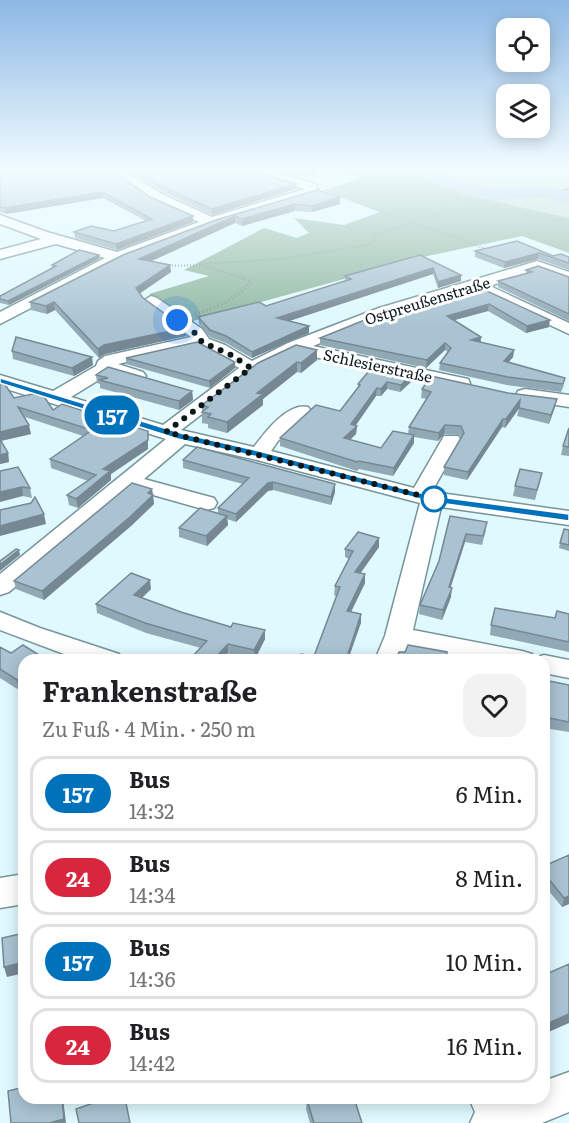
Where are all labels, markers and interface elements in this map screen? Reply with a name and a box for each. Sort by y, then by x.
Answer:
map controls [496,18,550,138]
button: locate [496,18,550,72]
button: layers [496,84,550,138]
street label: Ostpreußenstraße [361,270,493,330]
your location [162,305,192,335]
street label: Schlesierstraße [321,342,435,388]
line badge: 157 [78,396,146,434]
text: 157 [96,400,128,431]
unlabelled marker [421,486,447,512]
text: Frankenstraße [42,669,257,711]
button: heart [463,674,526,737]
text: Zu Fuß · 4 Min. · 250 m [42,713,256,743]
text: Bus [129,762,170,795]
text: 6 Min. [456,777,523,810]
text: 157 [62,778,94,809]
text: 14:32 [129,795,174,825]
text: Bus [129,846,170,879]
text: 8 Min. [455,861,523,894]
text: 24 [66,862,90,893]
text: 14:34 [129,879,176,909]
text: Bus [129,930,170,963]
text: 10 Min. [446,945,523,978]
text: 157 [62,946,94,977]
text: 14:36 [129,963,175,993]
text: Bus [129,1014,170,1047]
text: 16 Min. [447,1029,523,1062]
text: 24 [66,1030,90,1061]
text: 14:42 [129,1047,175,1077]

